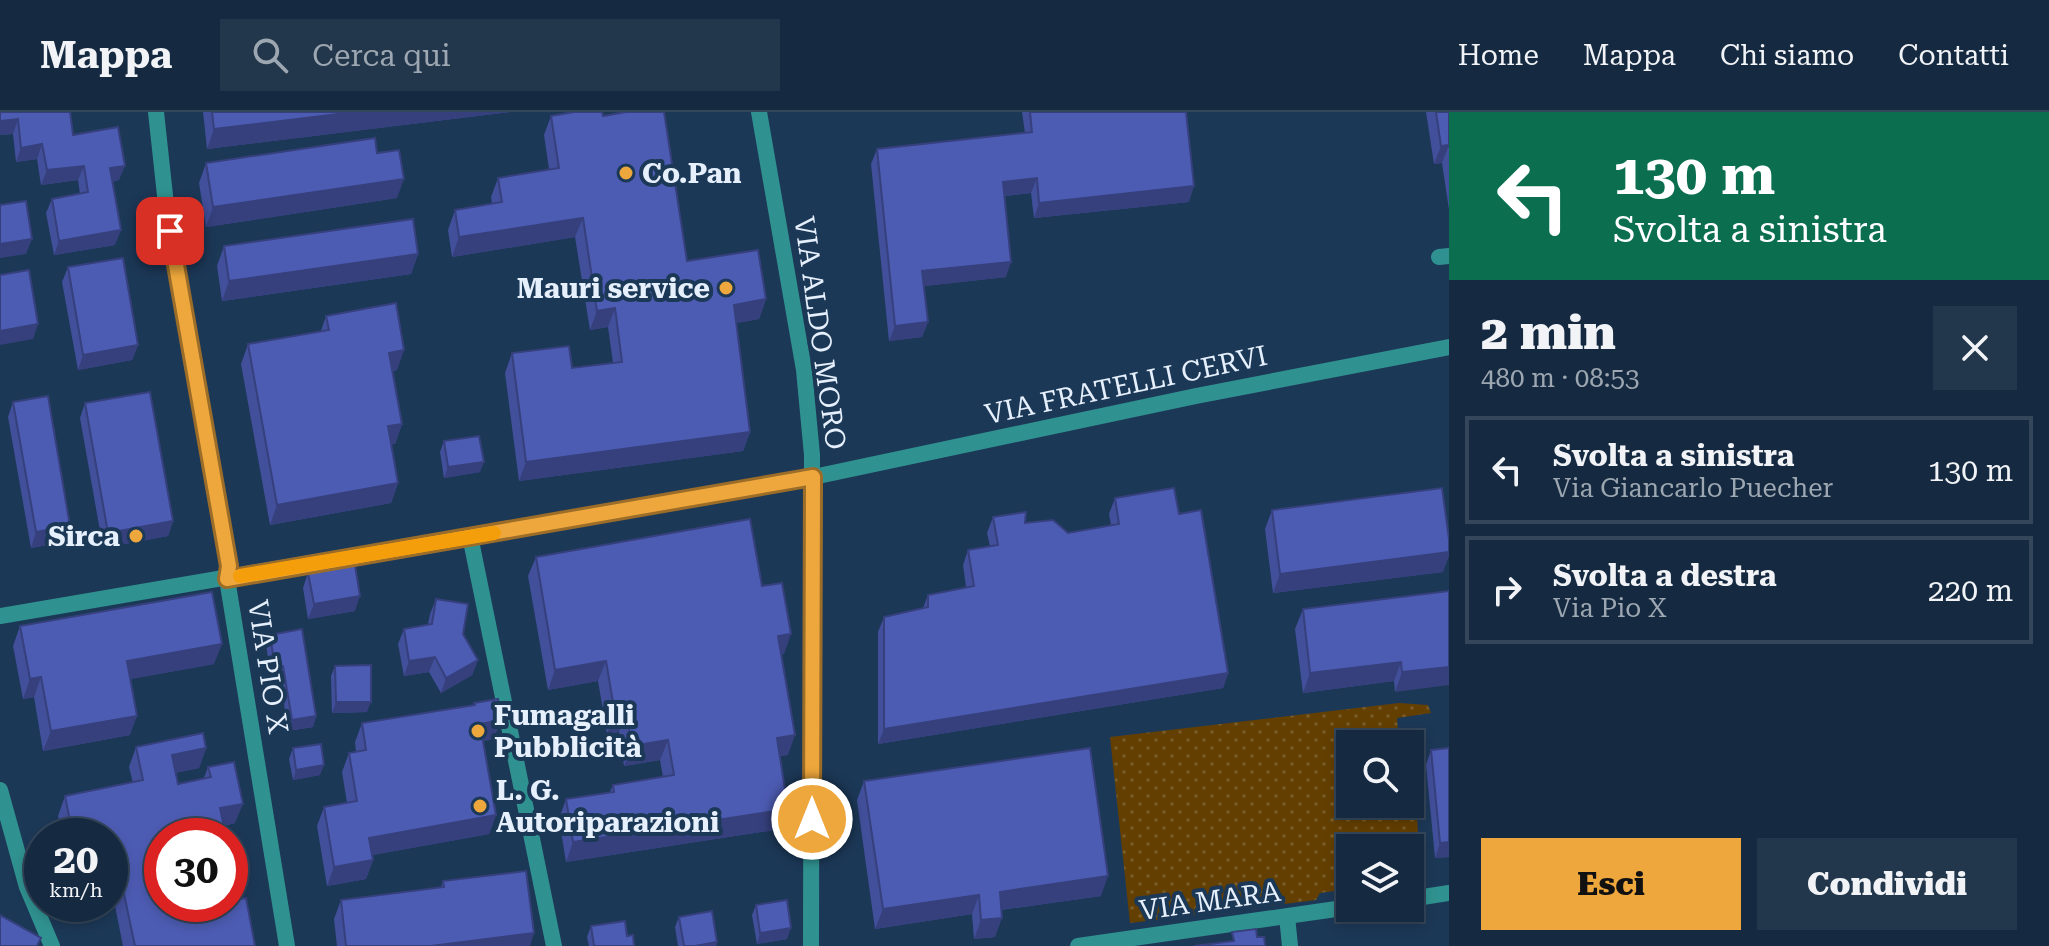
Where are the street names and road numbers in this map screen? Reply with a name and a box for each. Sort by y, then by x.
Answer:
street label: VIA ALDO MORO [787,214,853,452]
street label: VIA FRATELLI CERVI [982,339,1270,431]
street label: VIA PIO X [241,598,295,736]
street label: VIA MARA [1137,875,1283,927]

